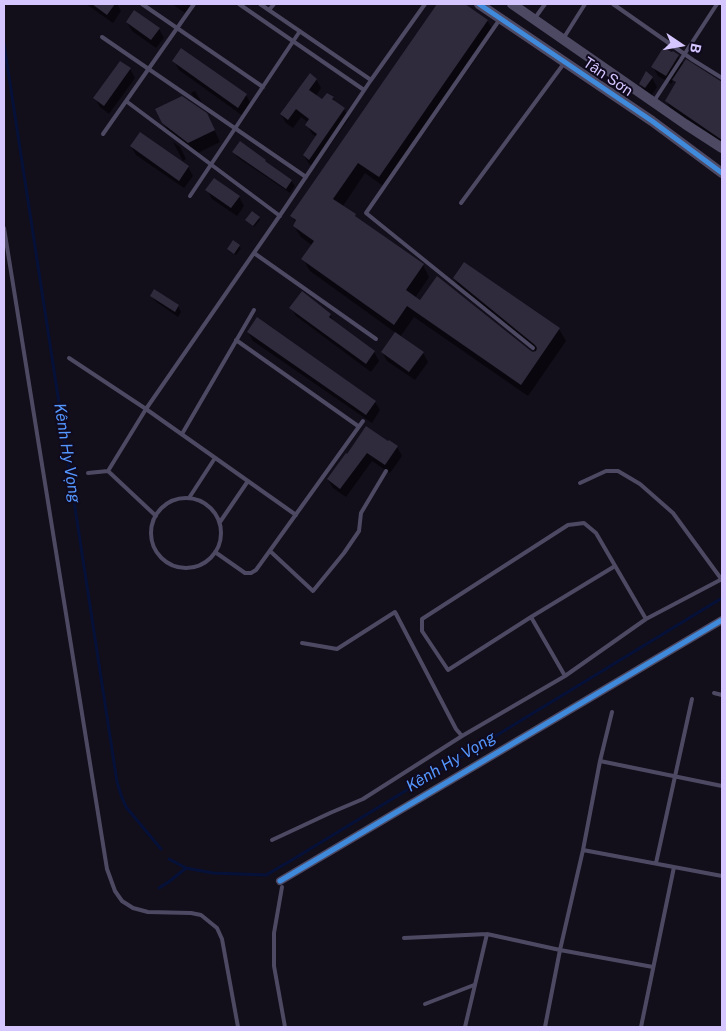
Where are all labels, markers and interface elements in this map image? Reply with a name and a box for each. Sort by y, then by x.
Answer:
north arrow [656,20,706,70]
text: B [687,42,704,54]
street label: Tân Sơn [580,54,636,100]
water label: Kênh Hy Vọng [50,402,84,504]
water label: Kênh Hy Vọng [403,728,499,796]

